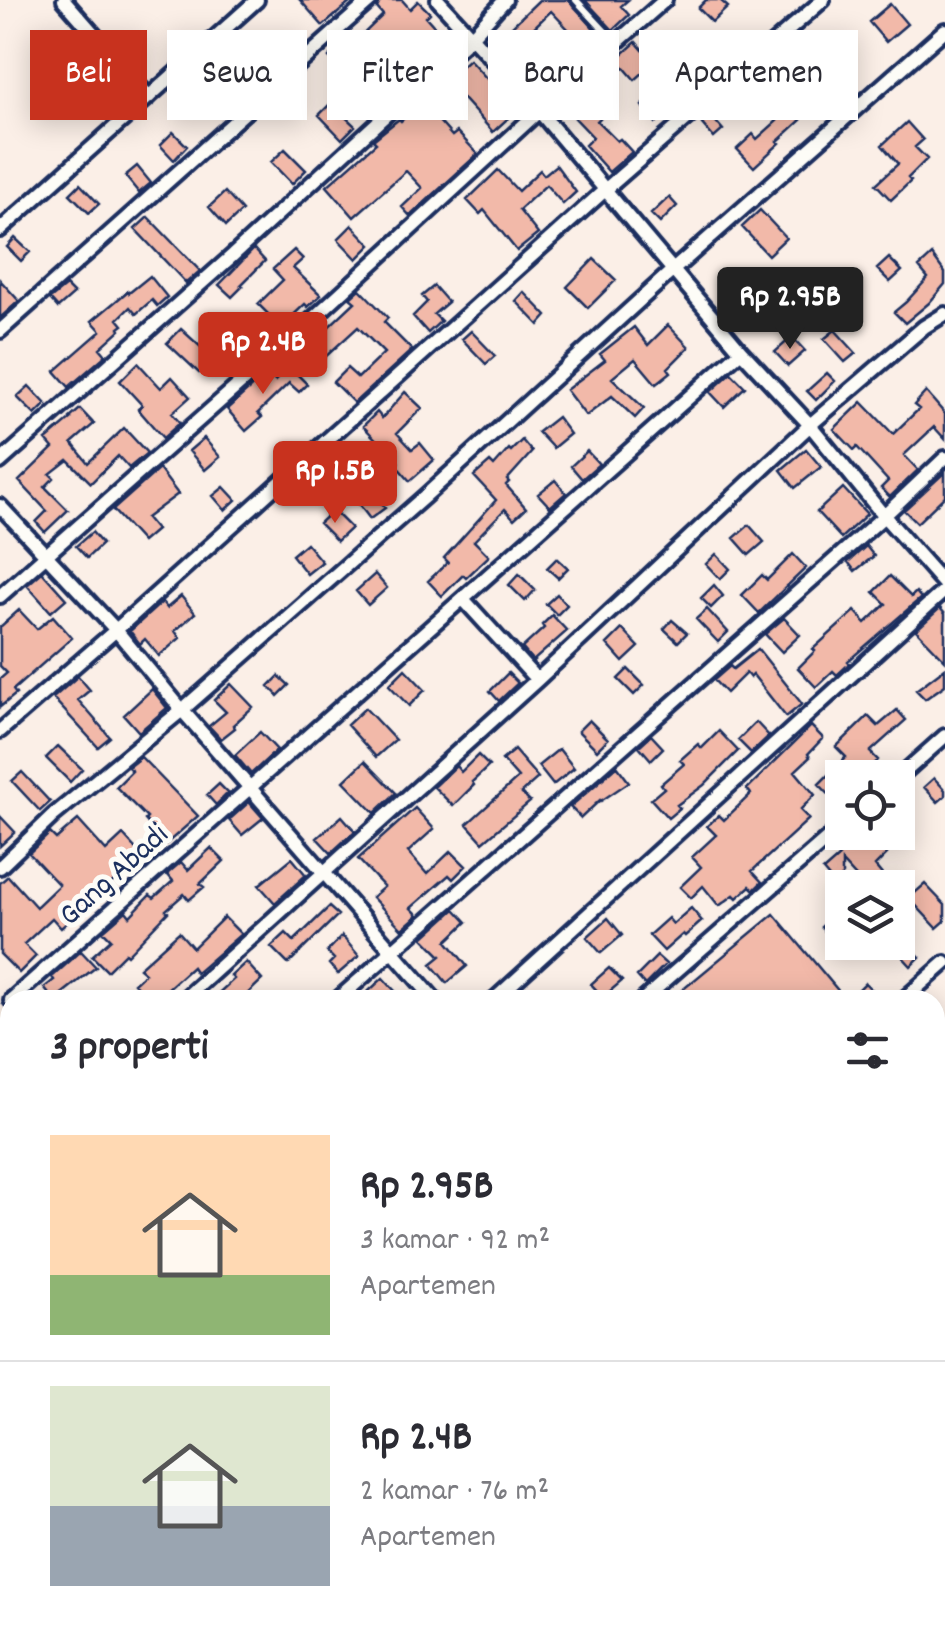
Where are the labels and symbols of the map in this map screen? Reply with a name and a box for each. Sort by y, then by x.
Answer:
pin: Rp 2.95B [687,267,893,352]
pin: Rp 2.4B [171,312,355,397]
pin: Rp 1.5B [243,441,427,526]
street label: Gang Abadi [50,815,181,939]

